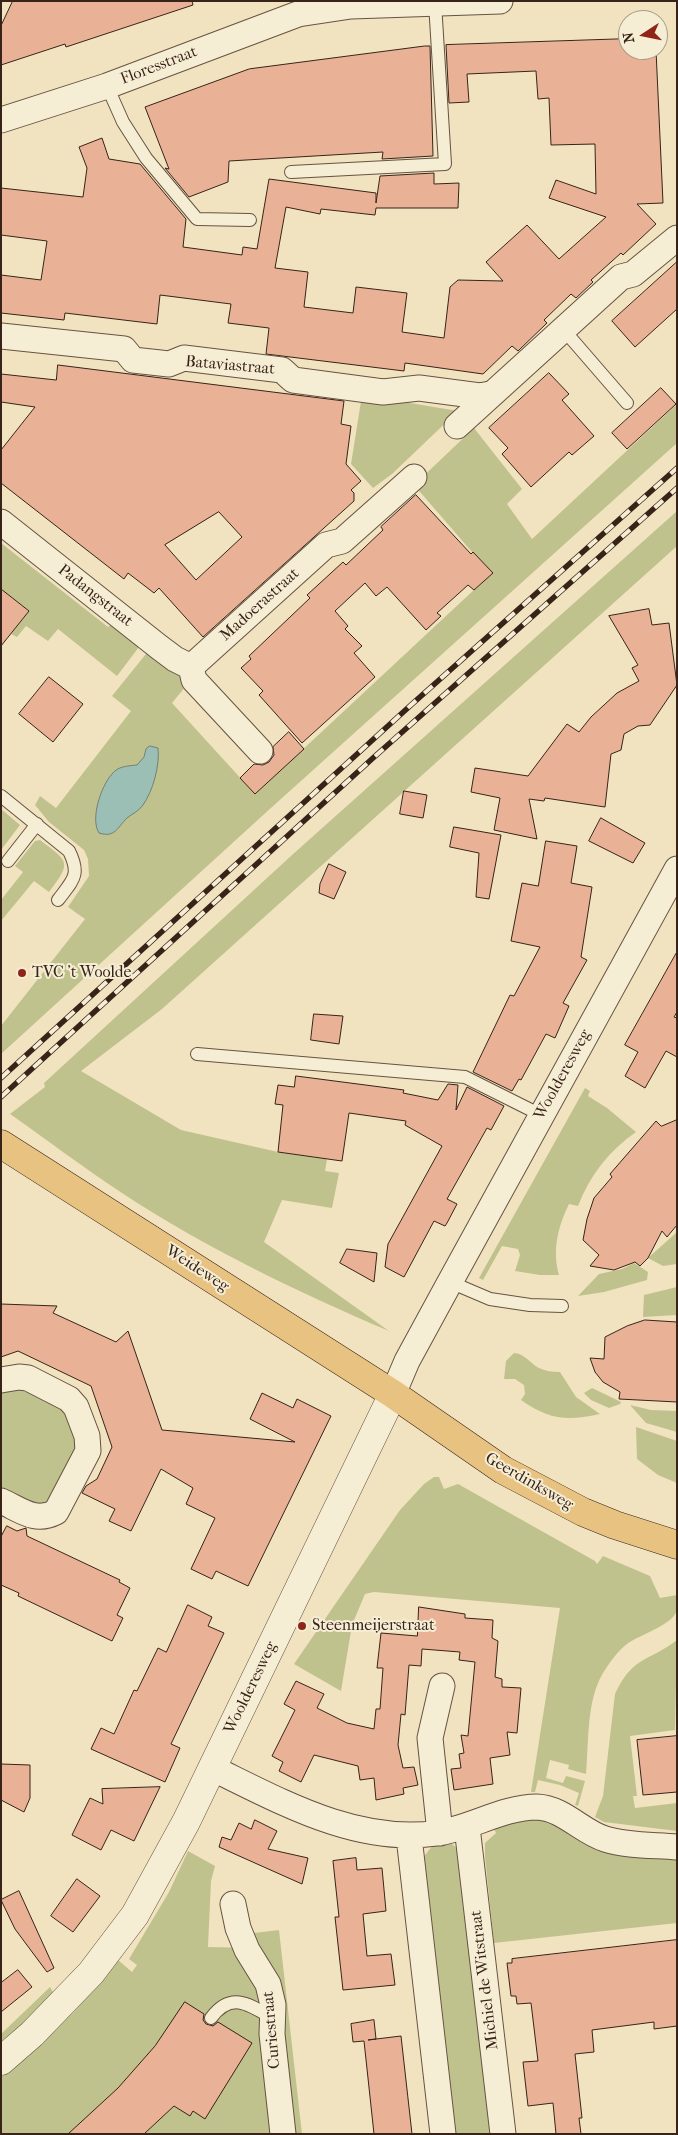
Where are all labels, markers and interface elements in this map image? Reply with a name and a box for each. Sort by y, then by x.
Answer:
north arrow [618,10,668,60]
text: N [619,31,638,45]
street label: Floresstraat [118,43,200,89]
street label: Bataviastraat [184,353,276,379]
street label: Padangstraat [54,561,136,631]
street label: Madoerastraat [216,564,304,646]
place label: TVC 't Woolde [32,963,131,983]
marker: TVC 't Woolde [16,967,28,979]
street label: Woolderesweg [530,1027,596,1123]
street label: Weideweg [162,1241,232,1297]
street label: Geerdinksweg [482,1449,576,1515]
place label: Steenmeijerstraat [312,1616,435,1636]
marker: Steenmeijerstraat [296,1620,308,1632]
street label: Woolderesweg [220,1639,282,1737]
street label: Michiel de Witstraat [467,1909,503,2051]
street label: Curiestraat [259,1990,285,2070]

